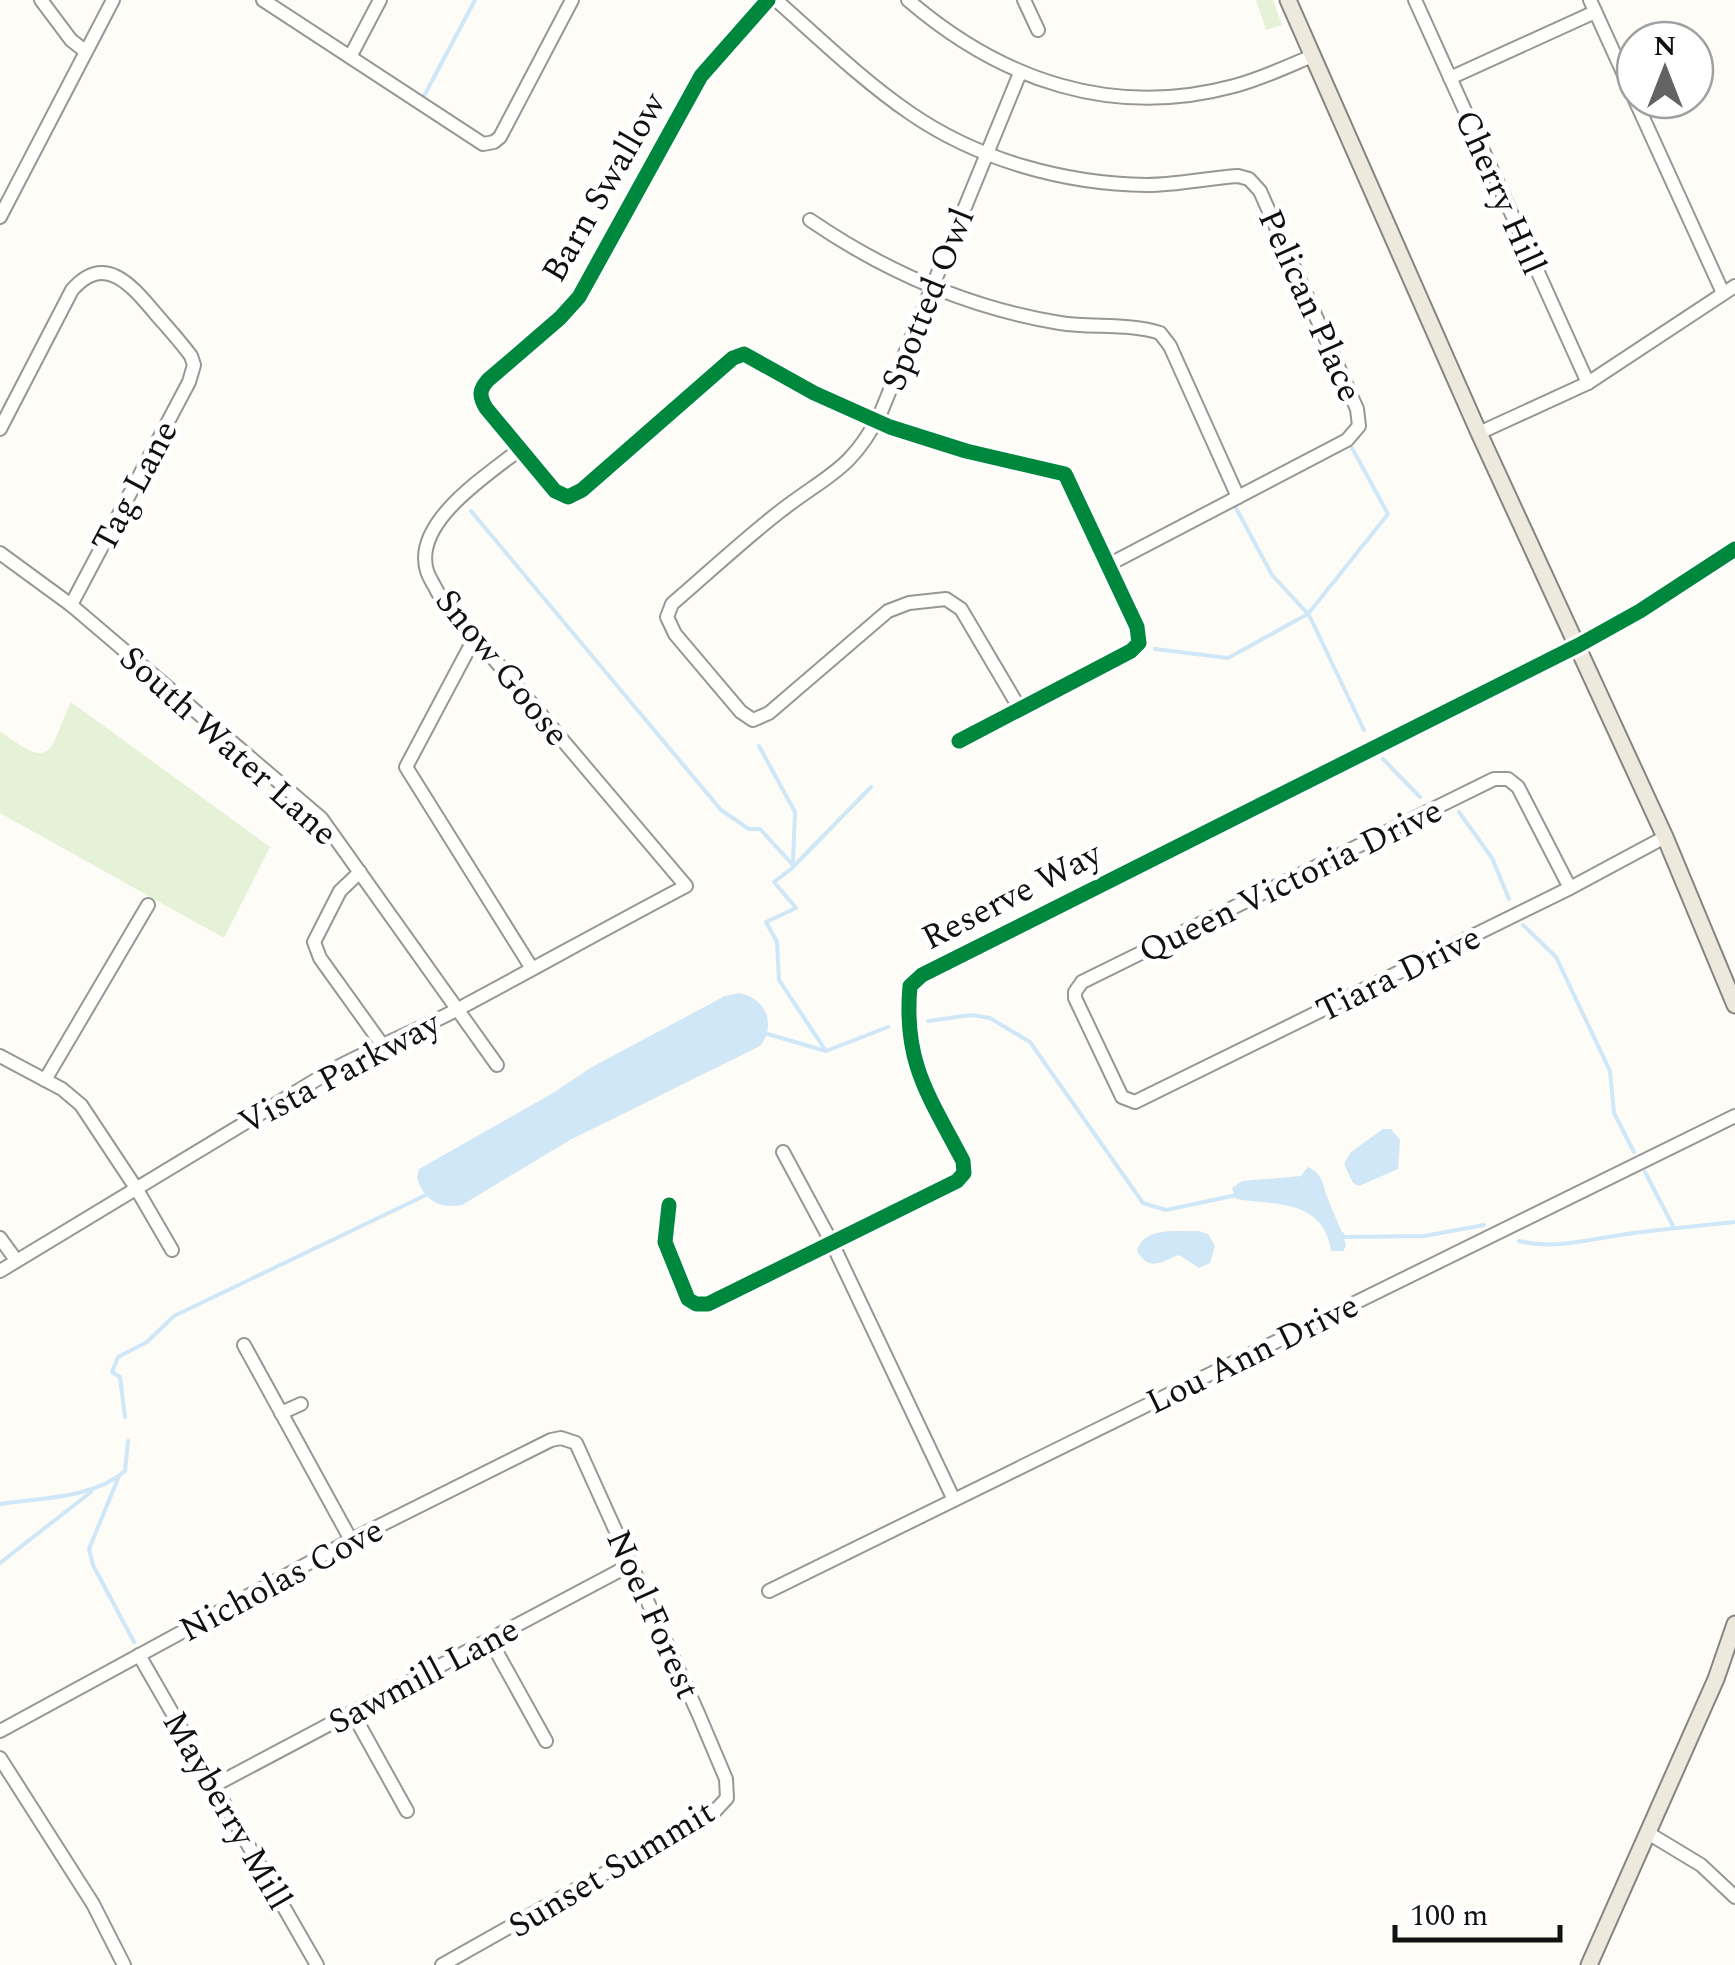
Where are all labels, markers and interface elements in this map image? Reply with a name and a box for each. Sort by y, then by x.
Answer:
north arrow [1615,20,1715,120]
text: N [1654,25,1676,68]
street label: Barn Swallow [528,81,681,293]
street label: Cherry Hill [1440,101,1560,284]
street label: Spotted Owl [868,200,989,399]
street label: Pelican Place [1243,201,1376,411]
street label: Tag Lane [78,411,192,563]
street label: Snow Goose [421,577,582,758]
street label: South Water Lane [107,633,349,859]
street label: Queen Victoria Drive [1130,785,1452,978]
street label: Reserve Way [912,828,1112,964]
street label: Tiara Drive [1307,912,1490,1037]
street label: Vista Parkway [229,997,451,1149]
street label: Lou Ann Drive [1137,1280,1368,1429]
street label: Nicholas Cove [170,1504,393,1656]
street label: Noel Forest [592,1521,714,1708]
street label: Sawmill Lane [319,1604,529,1749]
street label: Mayberry Mill [148,1701,305,1920]
street label: Sunset Summit [498,1786,725,1952]
scale bar [1395,1880,1560,1942]
text: 100 m [1410,1893,1488,1939]

